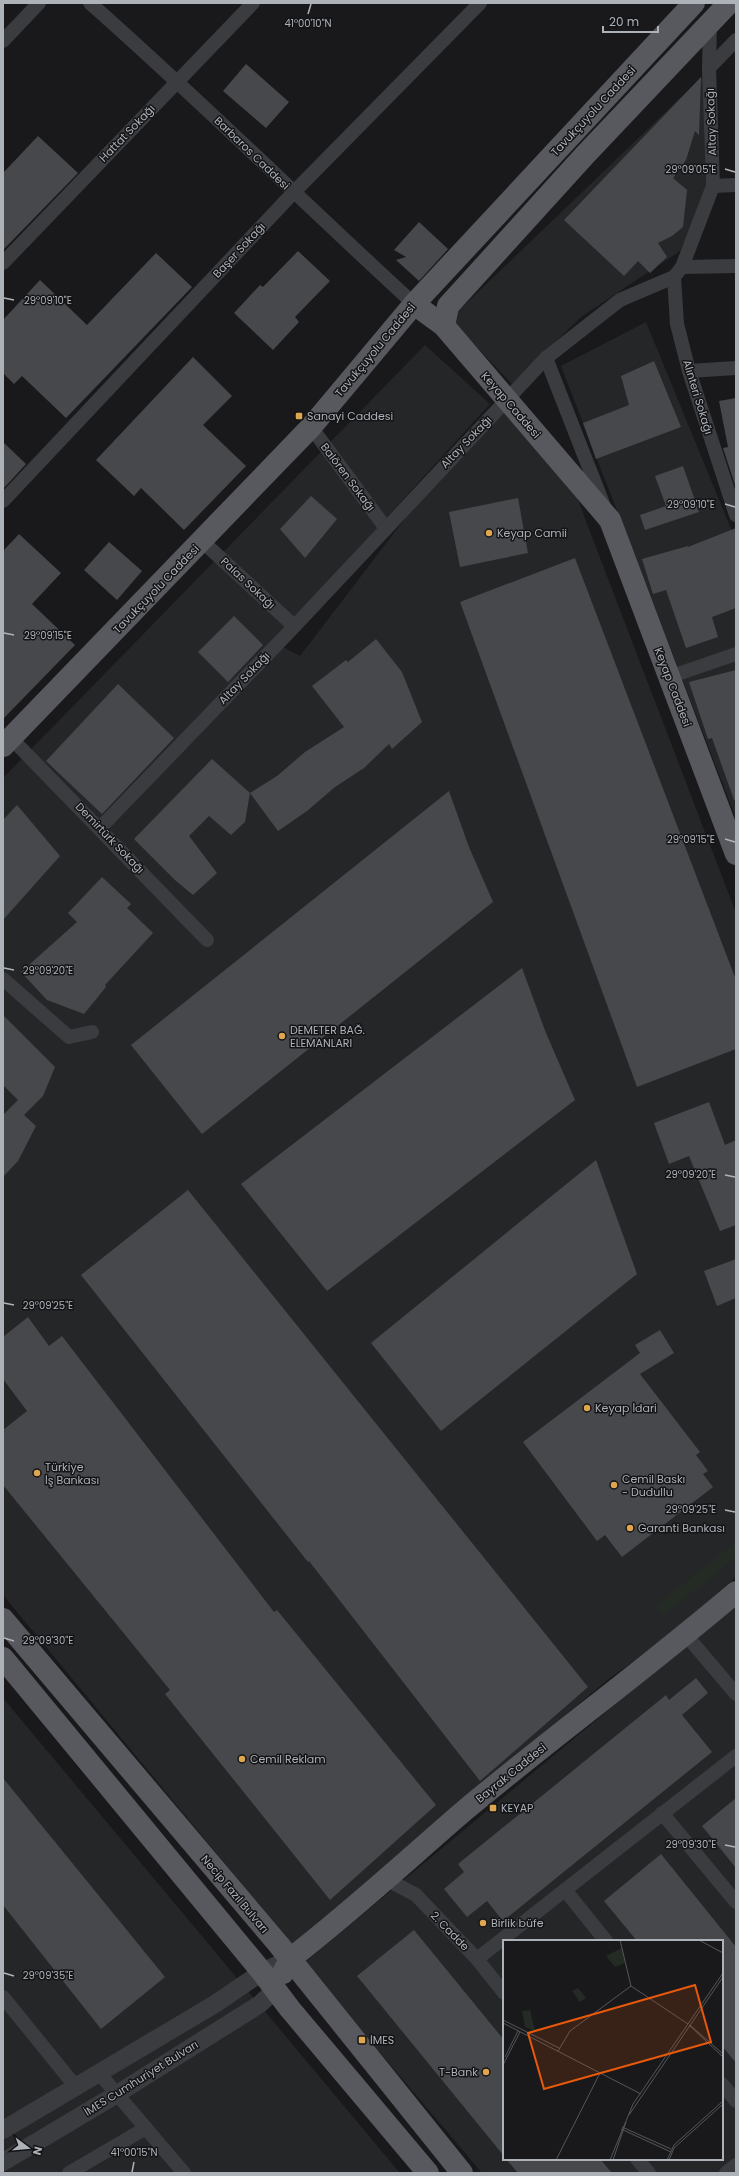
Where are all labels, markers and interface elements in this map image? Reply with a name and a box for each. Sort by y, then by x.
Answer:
scale bar [603,8,658,34]
text: 20 m [609,13,639,30]
text: 41°00'10"N [284,16,332,31]
street label: Tavukçuyolu Caddesi [547,62,639,160]
street label: Altay Sokağı [702,88,720,156]
street label: Hattat Sokağı [95,101,159,165]
street label: Barbaros Caddesi [211,113,293,193]
text: 29°09'05"E [666,162,716,177]
street label: Başer Sokağı [209,219,269,281]
text: 29°09'10"E [24,293,72,308]
street label: Tavukçuyolu Caddesi [331,299,419,400]
street label: Alınteri Sokağı [679,358,717,436]
street label: Keyap Caddesi [478,368,545,442]
place label: Sanayi Caddesi [307,408,394,424]
marker: Sanayi Caddesi [294,411,304,421]
street label: Altay Sokağı [437,412,495,472]
street label: Balören Sokağı [317,440,379,514]
text: 29°09'10"E [667,497,715,512]
place label: Keyap Camii [497,525,567,541]
marker: Keyap Camii [484,528,494,538]
street label: Tavukçuyolu Caddesi [109,541,203,637]
street label: Palas Sokağı [217,553,279,613]
text: 29°09'15"E [24,628,72,643]
street label: Keyap Caddesi [651,645,696,729]
street label: Altay Sokağı [215,648,273,708]
street label: Demirtürk Sokağı [72,799,148,877]
text: 29°09'15"E [667,832,715,847]
text: 29°09'20"E [23,963,73,978]
place label: DEMETER BAĞ. ELEMANLARI [290,1022,365,1051]
marker: DEMETER BAĞ. ELEMANLARI [277,1031,287,1041]
text: 29°09'20"E [666,1167,716,1182]
text: 29°09'25"E [23,1298,73,1313]
place label: Keyap İdari [595,1400,657,1416]
marker: Keyap İdari [582,1403,592,1413]
place label: Türkiye İş Bankası [45,1459,99,1488]
marker: Türkiye İş Bankası [32,1468,42,1478]
place label: Cemil Baskı - Dudullu [622,1471,685,1500]
marker: Cemil Baskı - Dudullu [609,1480,619,1490]
text: 29°09'25"E [666,1502,716,1517]
place label: Garanti Bankası [638,1520,725,1536]
marker: Garanti Bankası [625,1523,635,1533]
text: 29°09'30"E [23,1633,73,1648]
street label: Bayrak Caddesi [472,1739,550,1806]
place label: Cemil Reklam [250,1751,326,1767]
marker: Cemil Reklam [237,1754,247,1764]
place label: KEYAP [501,1800,533,1816]
marker: KEYAP [488,1803,498,1813]
text: 29°09'30"E [666,1837,716,1852]
street label: Necip Fazıl Bulvarı [198,1851,272,1937]
street label: 2. Cadde [427,1908,473,1954]
place label: Birlik büfe [491,1915,544,1931]
marker: Birlik büfe [478,1918,488,1928]
inset map [503,1940,723,2160]
text: 29°09'35"E [23,1968,73,1983]
place label: İMES [370,2032,394,2048]
marker: İMES [357,2035,367,2045]
street label: İMES Cumhuriyet Bulvarı [81,2036,201,2120]
place label: T-Bank [439,2064,478,2080]
marker: T-Bank [481,2067,491,2077]
north arrow [8,2128,48,2168]
text: N [29,2145,46,2157]
text: 41°00'15"N [110,2145,158,2160]

